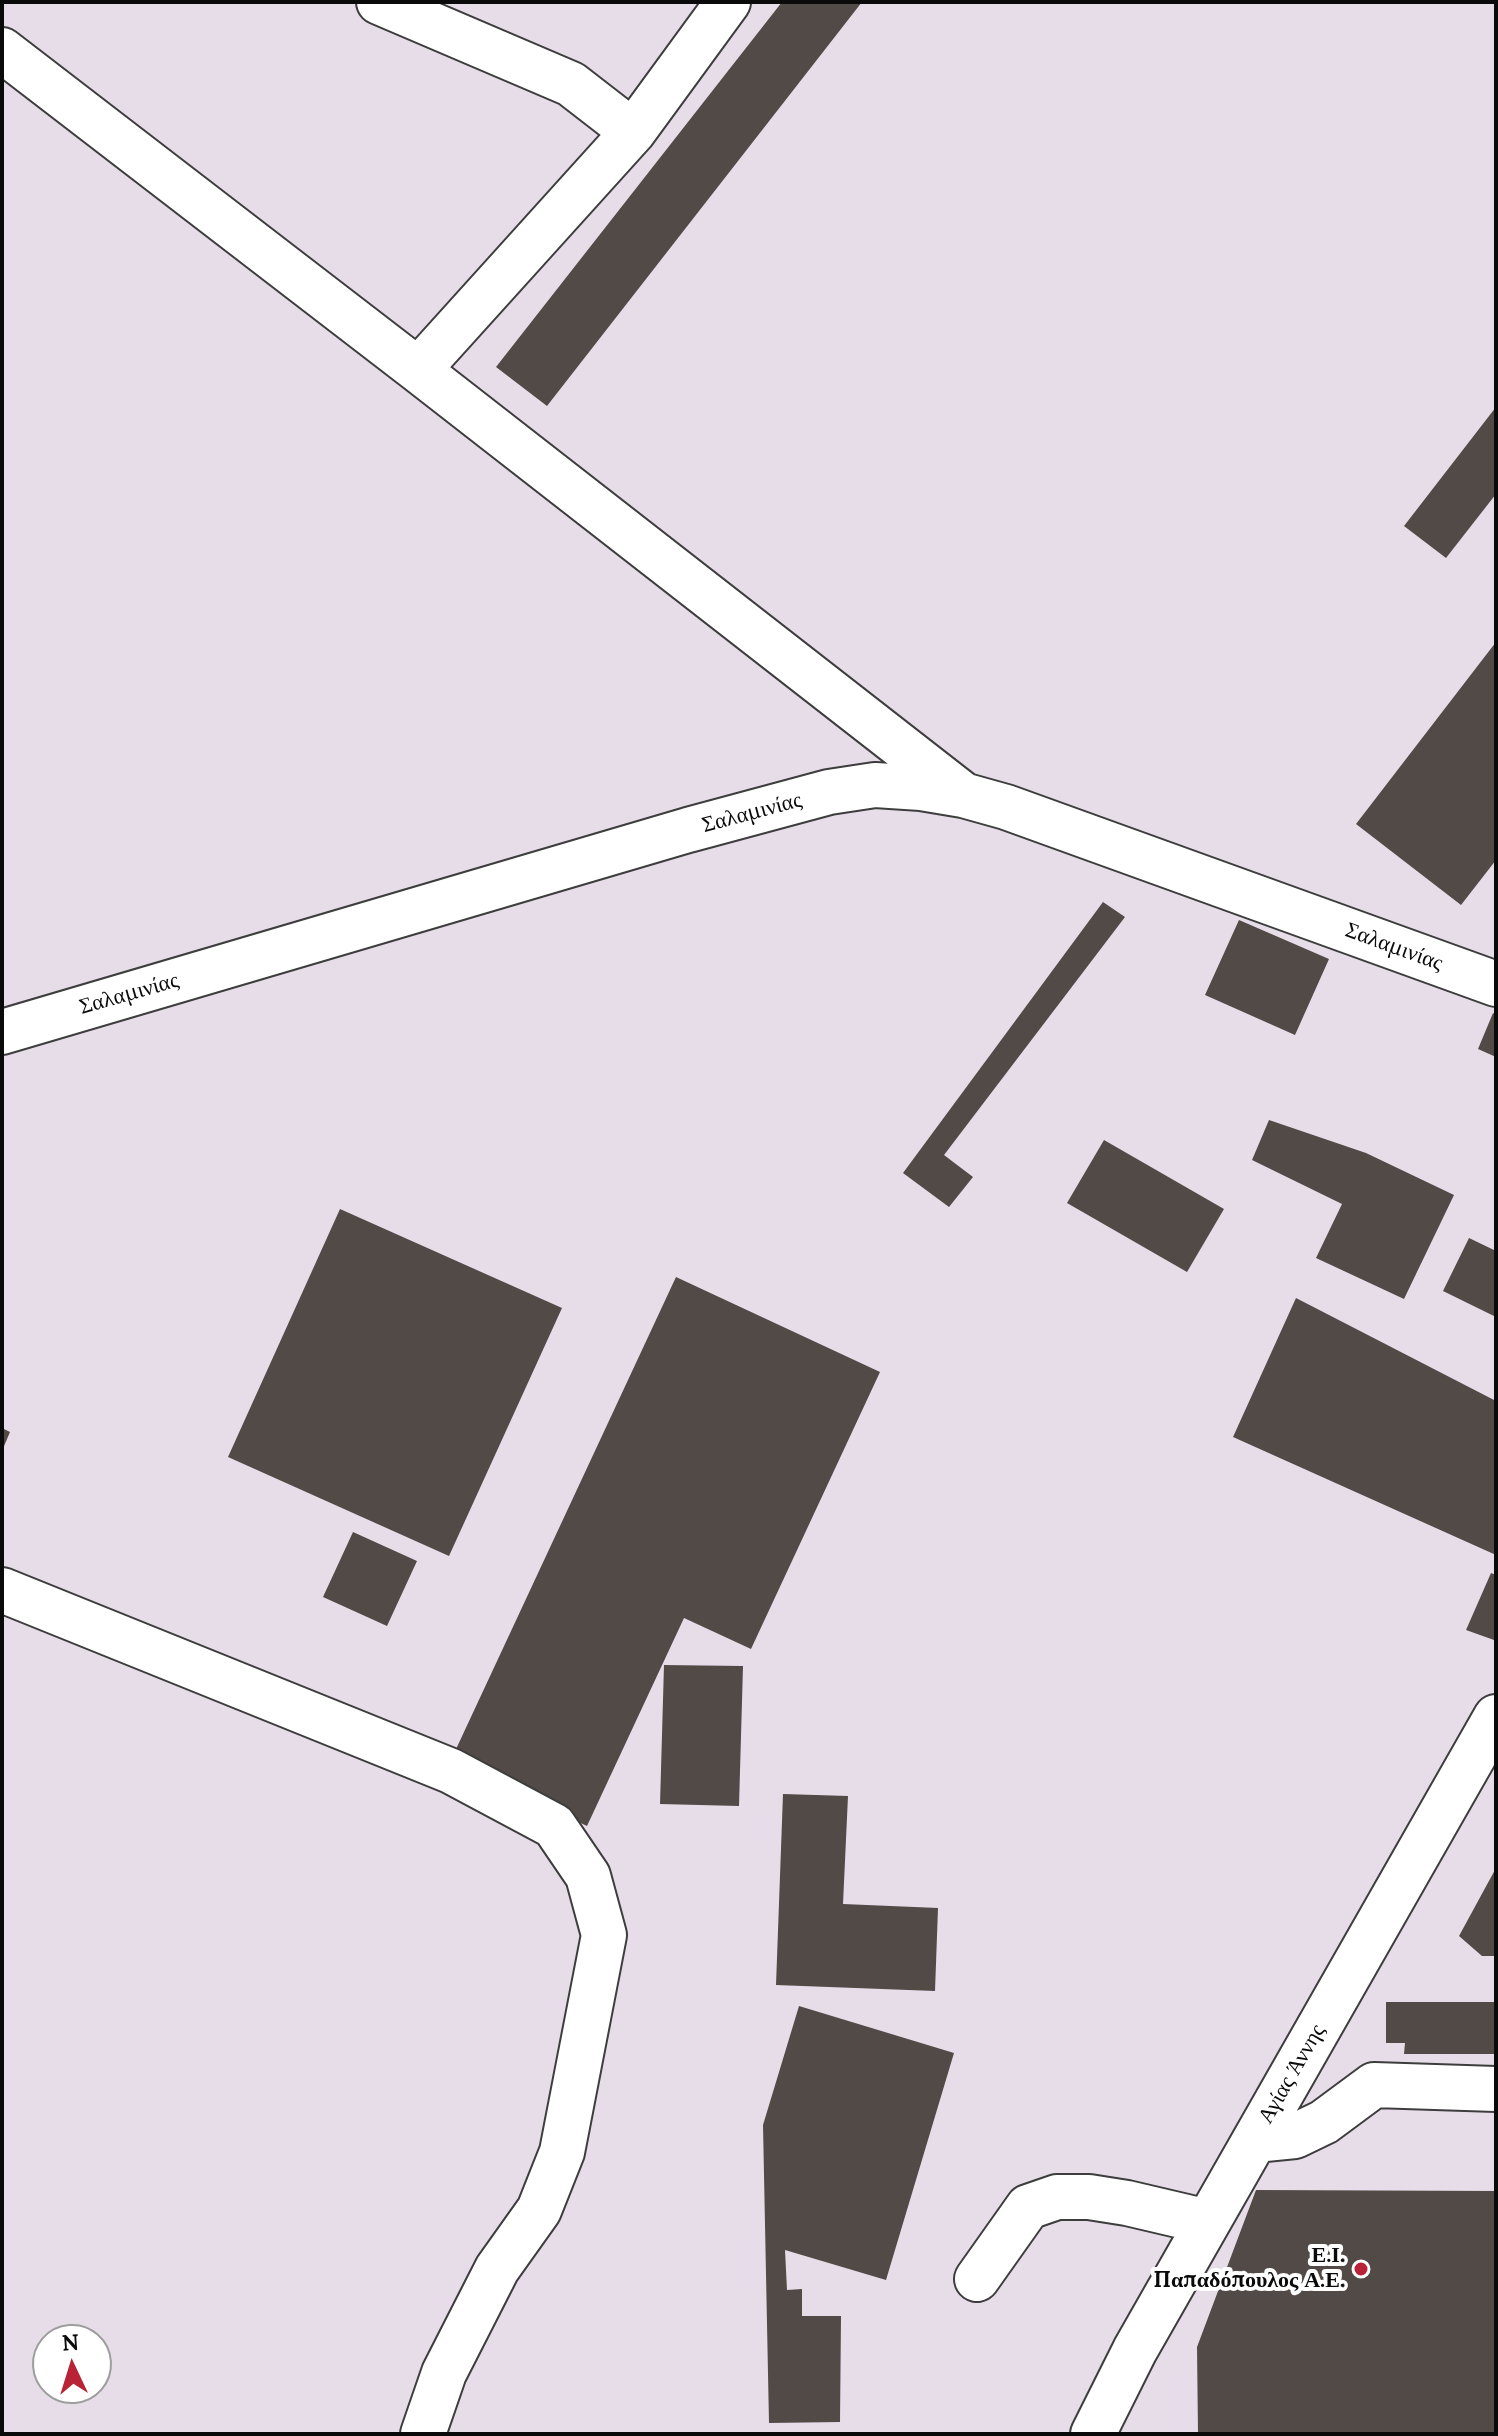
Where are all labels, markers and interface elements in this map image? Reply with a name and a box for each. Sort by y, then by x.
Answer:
street label: Σαλαμινίας [699,787,805,839]
street label: Σαλαμινίας [1342,917,1446,977]
street label: Σαλαμινίας [76,967,182,1021]
street label: Αγίας Άννης [1253,2020,1331,2128]
place label: Ε.Ι. Παπαδόπουλος Α.Ε. [1154,2243,1345,2294]
marker: Ε.Ι. Παπαδόπουλος Α.Ε. [1352,2260,1370,2278]
north arrow [32,2324,112,2404]
text: N [61,2327,80,2357]

